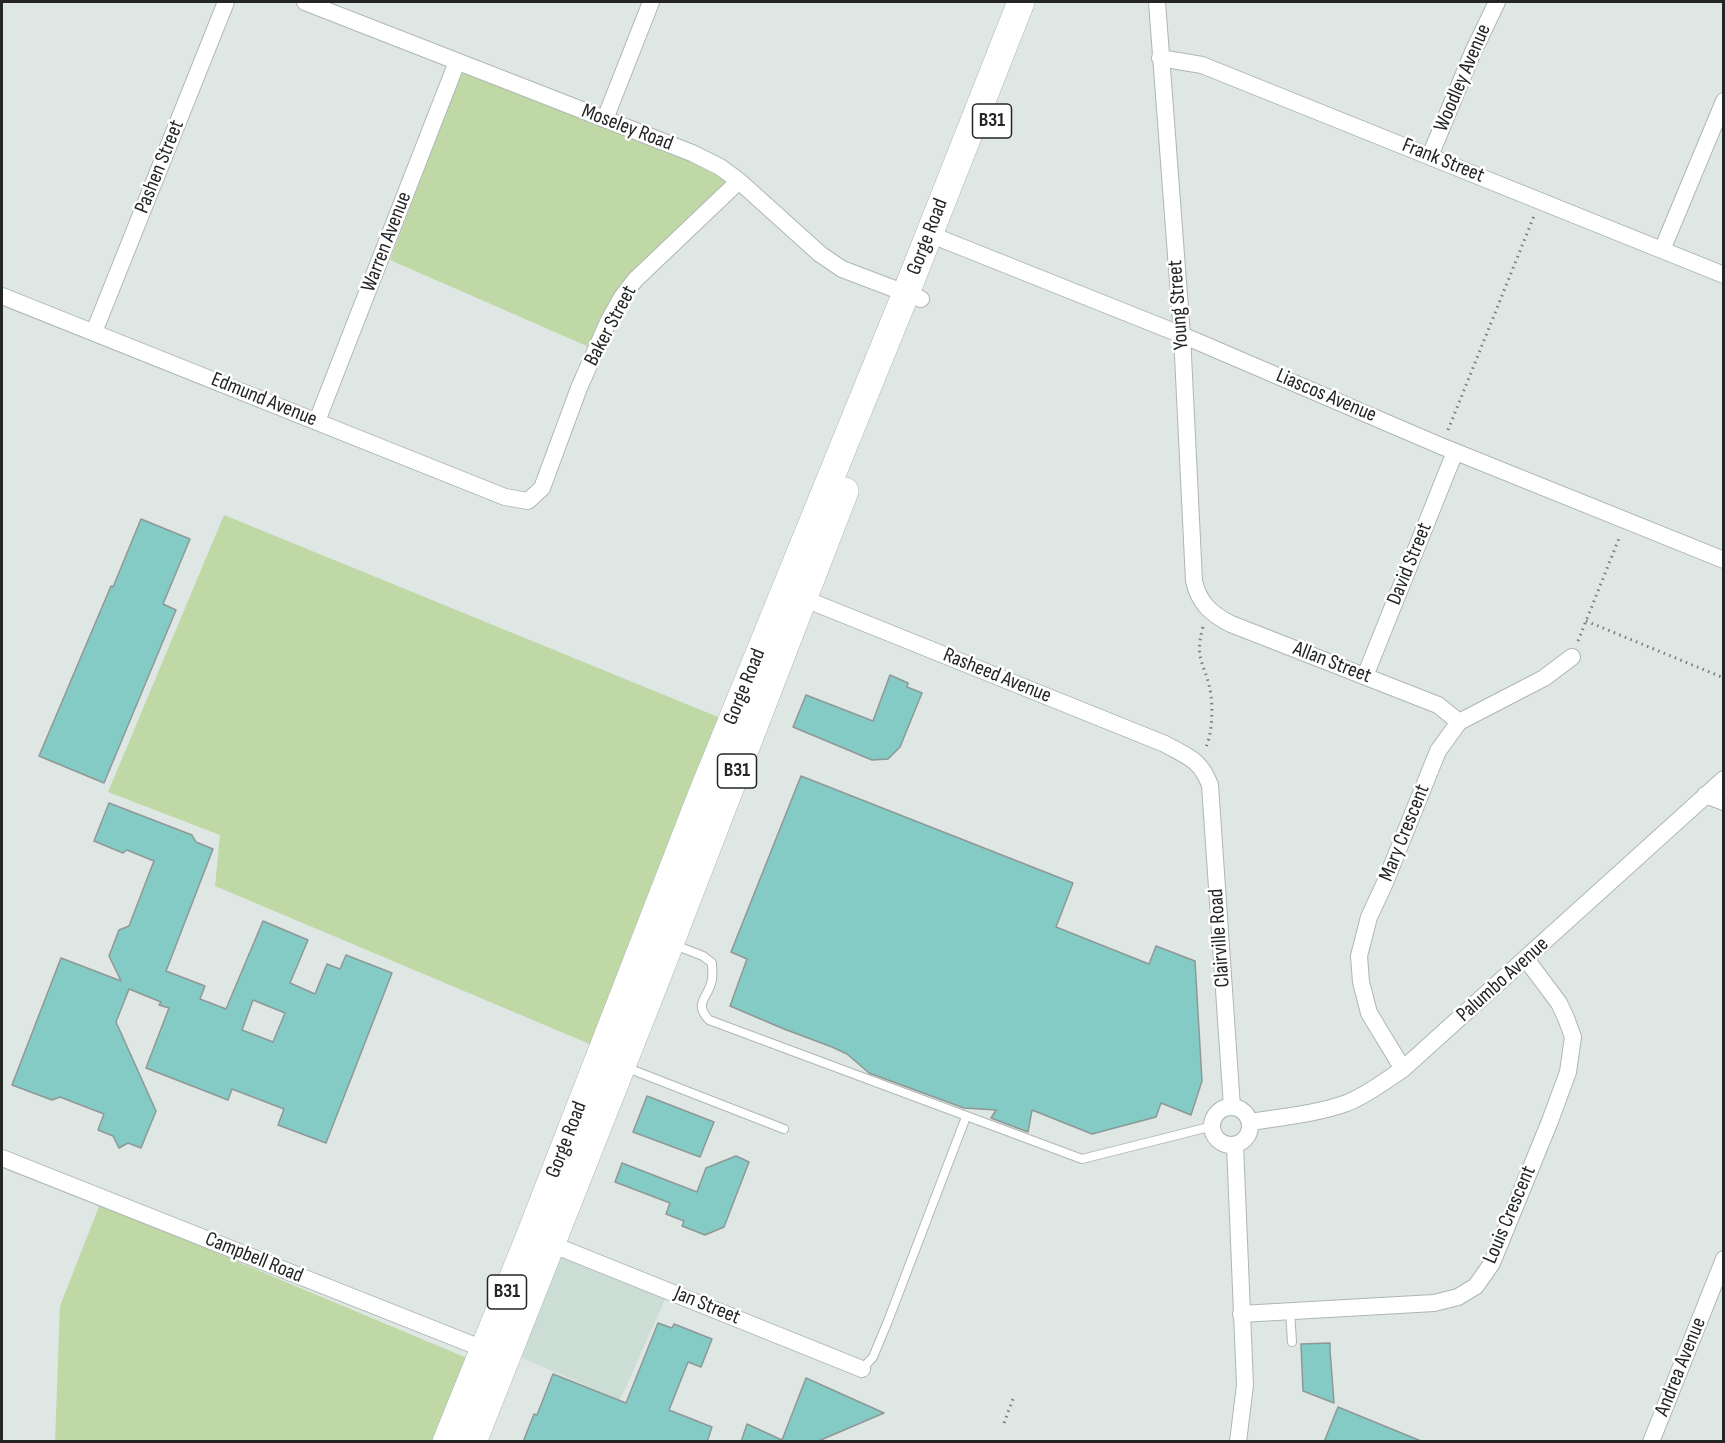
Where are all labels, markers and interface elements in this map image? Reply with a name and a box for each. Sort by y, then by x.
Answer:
street label: Woodley Avenue [1429,20,1497,136]
street label: Moseley Road [578,99,676,157]
road number: B31 [972,104,1012,138]
street label: Pashen Street [130,117,190,217]
street label: Frank Street [1398,133,1488,189]
street label: Warren Avenue [356,188,418,296]
street label: Gorge Road [902,195,954,279]
street label: Young Street [1163,259,1195,351]
street label: Baker Street [579,282,643,370]
street label: Liascos Avenue [1272,364,1380,428]
street label: Edmund Avenue [207,367,321,433]
street label: David Street [1382,519,1438,609]
street label: Allan Street [1289,637,1375,689]
street label: Rasheed Avenue [939,643,1055,709]
street label: Gorge Road [718,645,772,729]
road number: B31 [718,754,756,788]
street label: Mary Crescent [1374,781,1436,885]
street label: Clairville Road [1204,888,1236,988]
street label: Palumbo Avenue [1452,932,1554,1028]
street label: Gorge Road [541,1098,593,1182]
street label: Louis Crescent [1478,1162,1542,1268]
street label: Campbell Road [201,1227,307,1289]
road number: B31 [488,1275,526,1309]
street label: Jan Street [670,1281,744,1331]
street label: Andrea Avenue [1650,1314,1712,1420]

